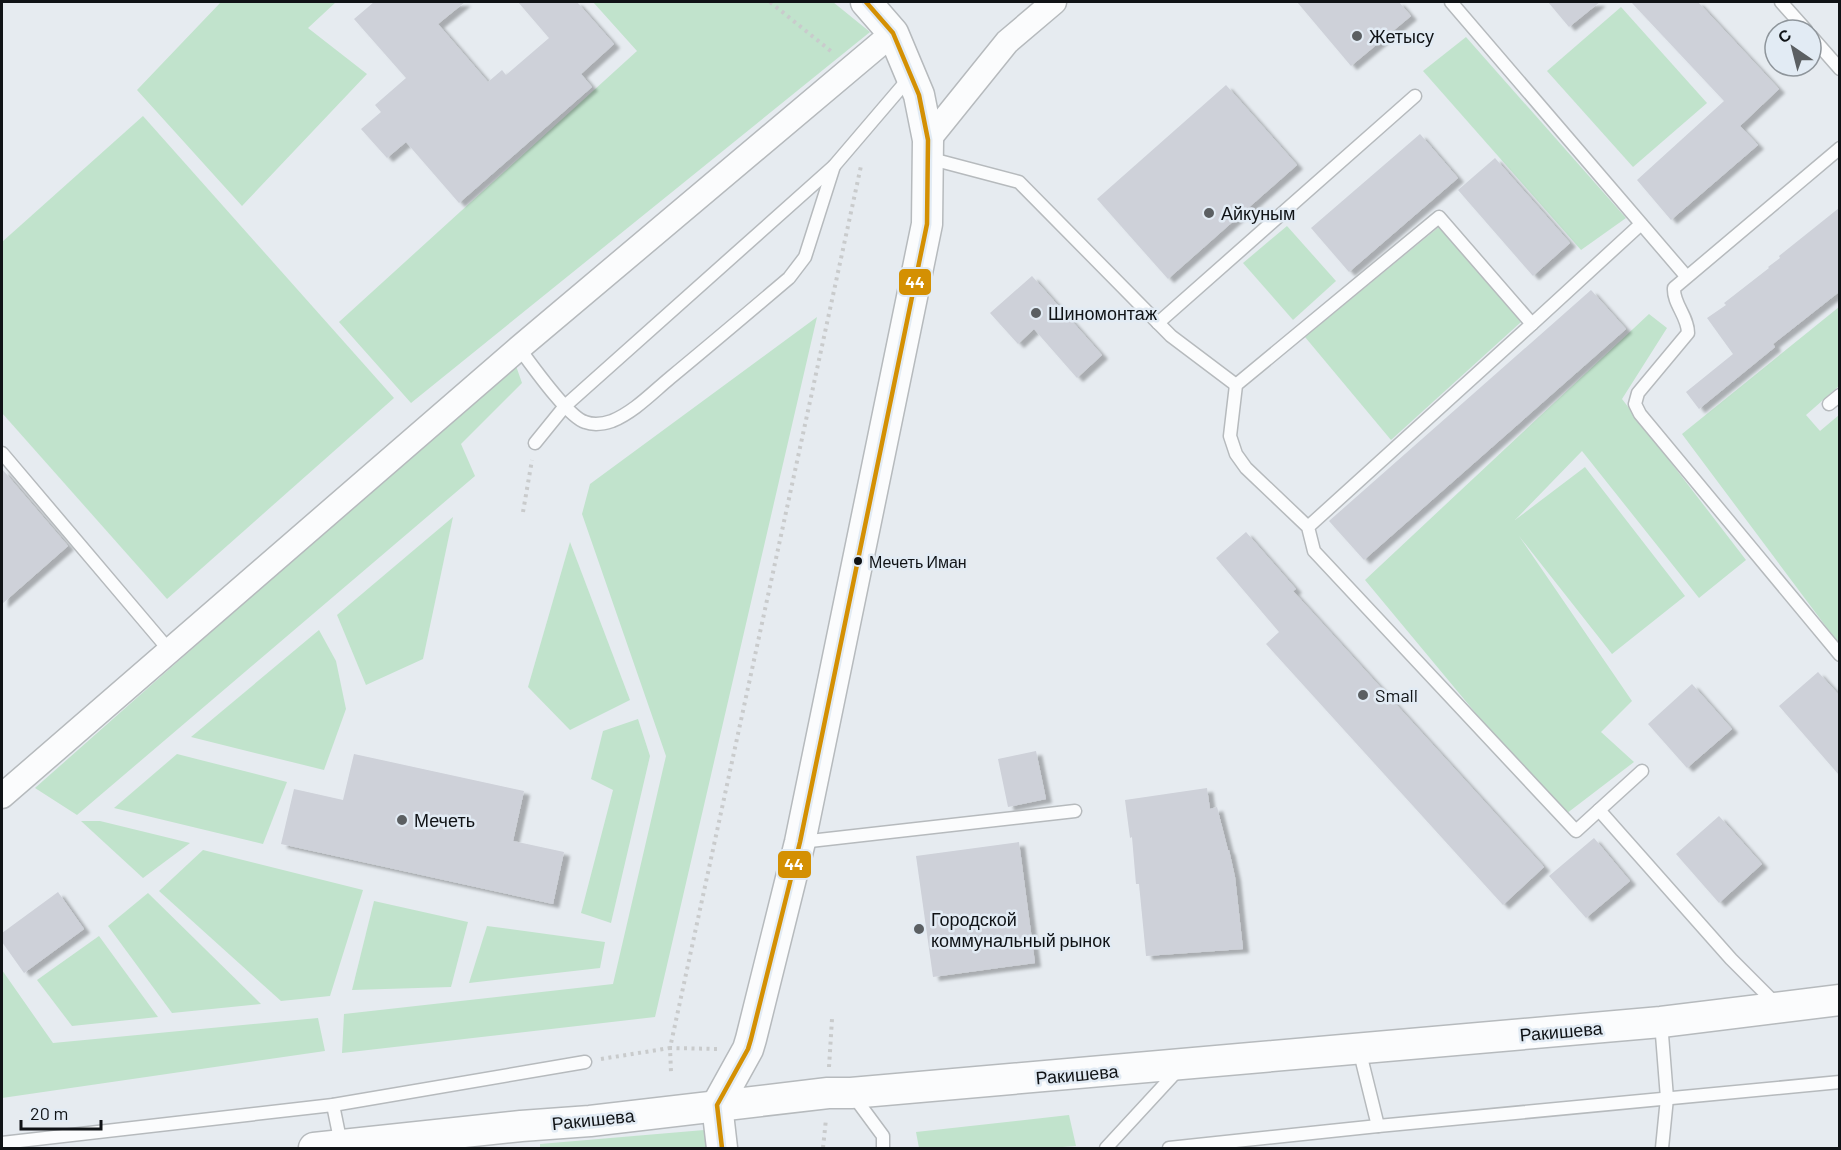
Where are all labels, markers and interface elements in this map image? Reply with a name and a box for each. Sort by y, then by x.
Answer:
north arrow [1763,18,1823,78]
text: С [1774,24,1795,46]
place label: Жетысу [1369,25,1434,47]
marker: Жетысу [1350,29,1364,43]
place label: Айкуным [1221,202,1295,224]
marker: Айкуным [1202,206,1216,220]
line badge: 44 [898,268,932,296]
text: 44 [905,272,925,291]
place label: Шиномонтаж [1048,302,1157,324]
marker: Шиномонтаж [1029,306,1043,320]
place label: Мечеть Иман [869,552,967,571]
marker: Мечеть Иман [852,555,864,567]
place label: Small [1375,684,1418,706]
marker: Small [1356,688,1370,702]
place label: Мечеть [414,809,475,831]
marker: Мечеть [395,813,409,827]
line badge: 44 [777,850,812,879]
text: 44 [784,854,804,873]
place label: Городской коммунальный рынок [931,908,1110,951]
marker: Городской коммунальный рынок [912,922,926,936]
street label: Ракишева [1519,1016,1604,1046]
street label: Ракишева [1035,1059,1120,1089]
scale bar [21,1093,100,1131]
text: 20 m [30,1102,68,1124]
street label: Ракишева [550,1104,636,1134]

